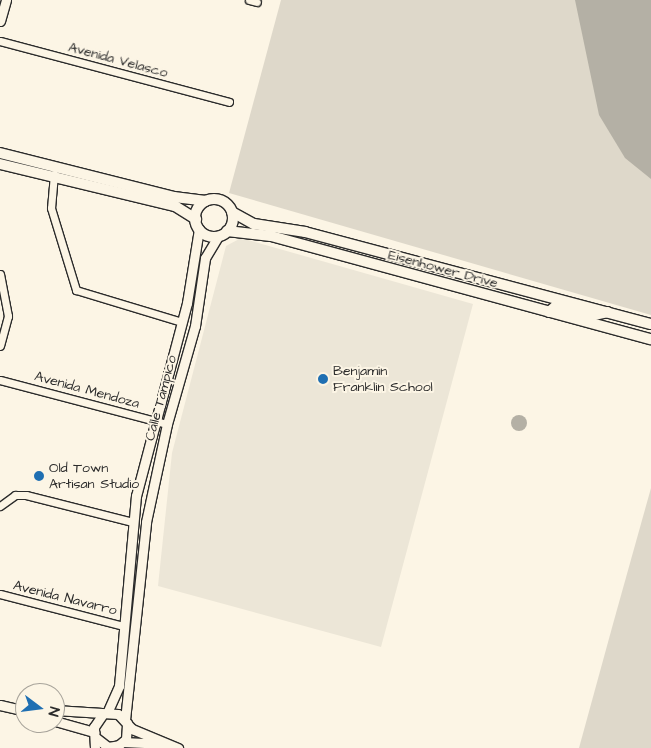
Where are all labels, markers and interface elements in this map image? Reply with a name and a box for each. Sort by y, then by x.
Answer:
street label: Avenida Velasco [66,39,170,81]
street label: Eisenhower Drive [386,246,500,292]
street label: Calle Tampico [141,353,181,443]
place label: Benjamin Franklin School [333,363,433,396]
street label: Avenida Mendoza [33,368,141,412]
marker: Benjamin Franklin School [317,373,329,385]
place label: Old Town Artisan Studio [49,460,139,492]
marker: Old Town Artisan Studio [33,470,45,482]
street label: Avenida Navarro [11,577,119,619]
north arrow [15,683,65,733]
text: N [43,705,64,718]

